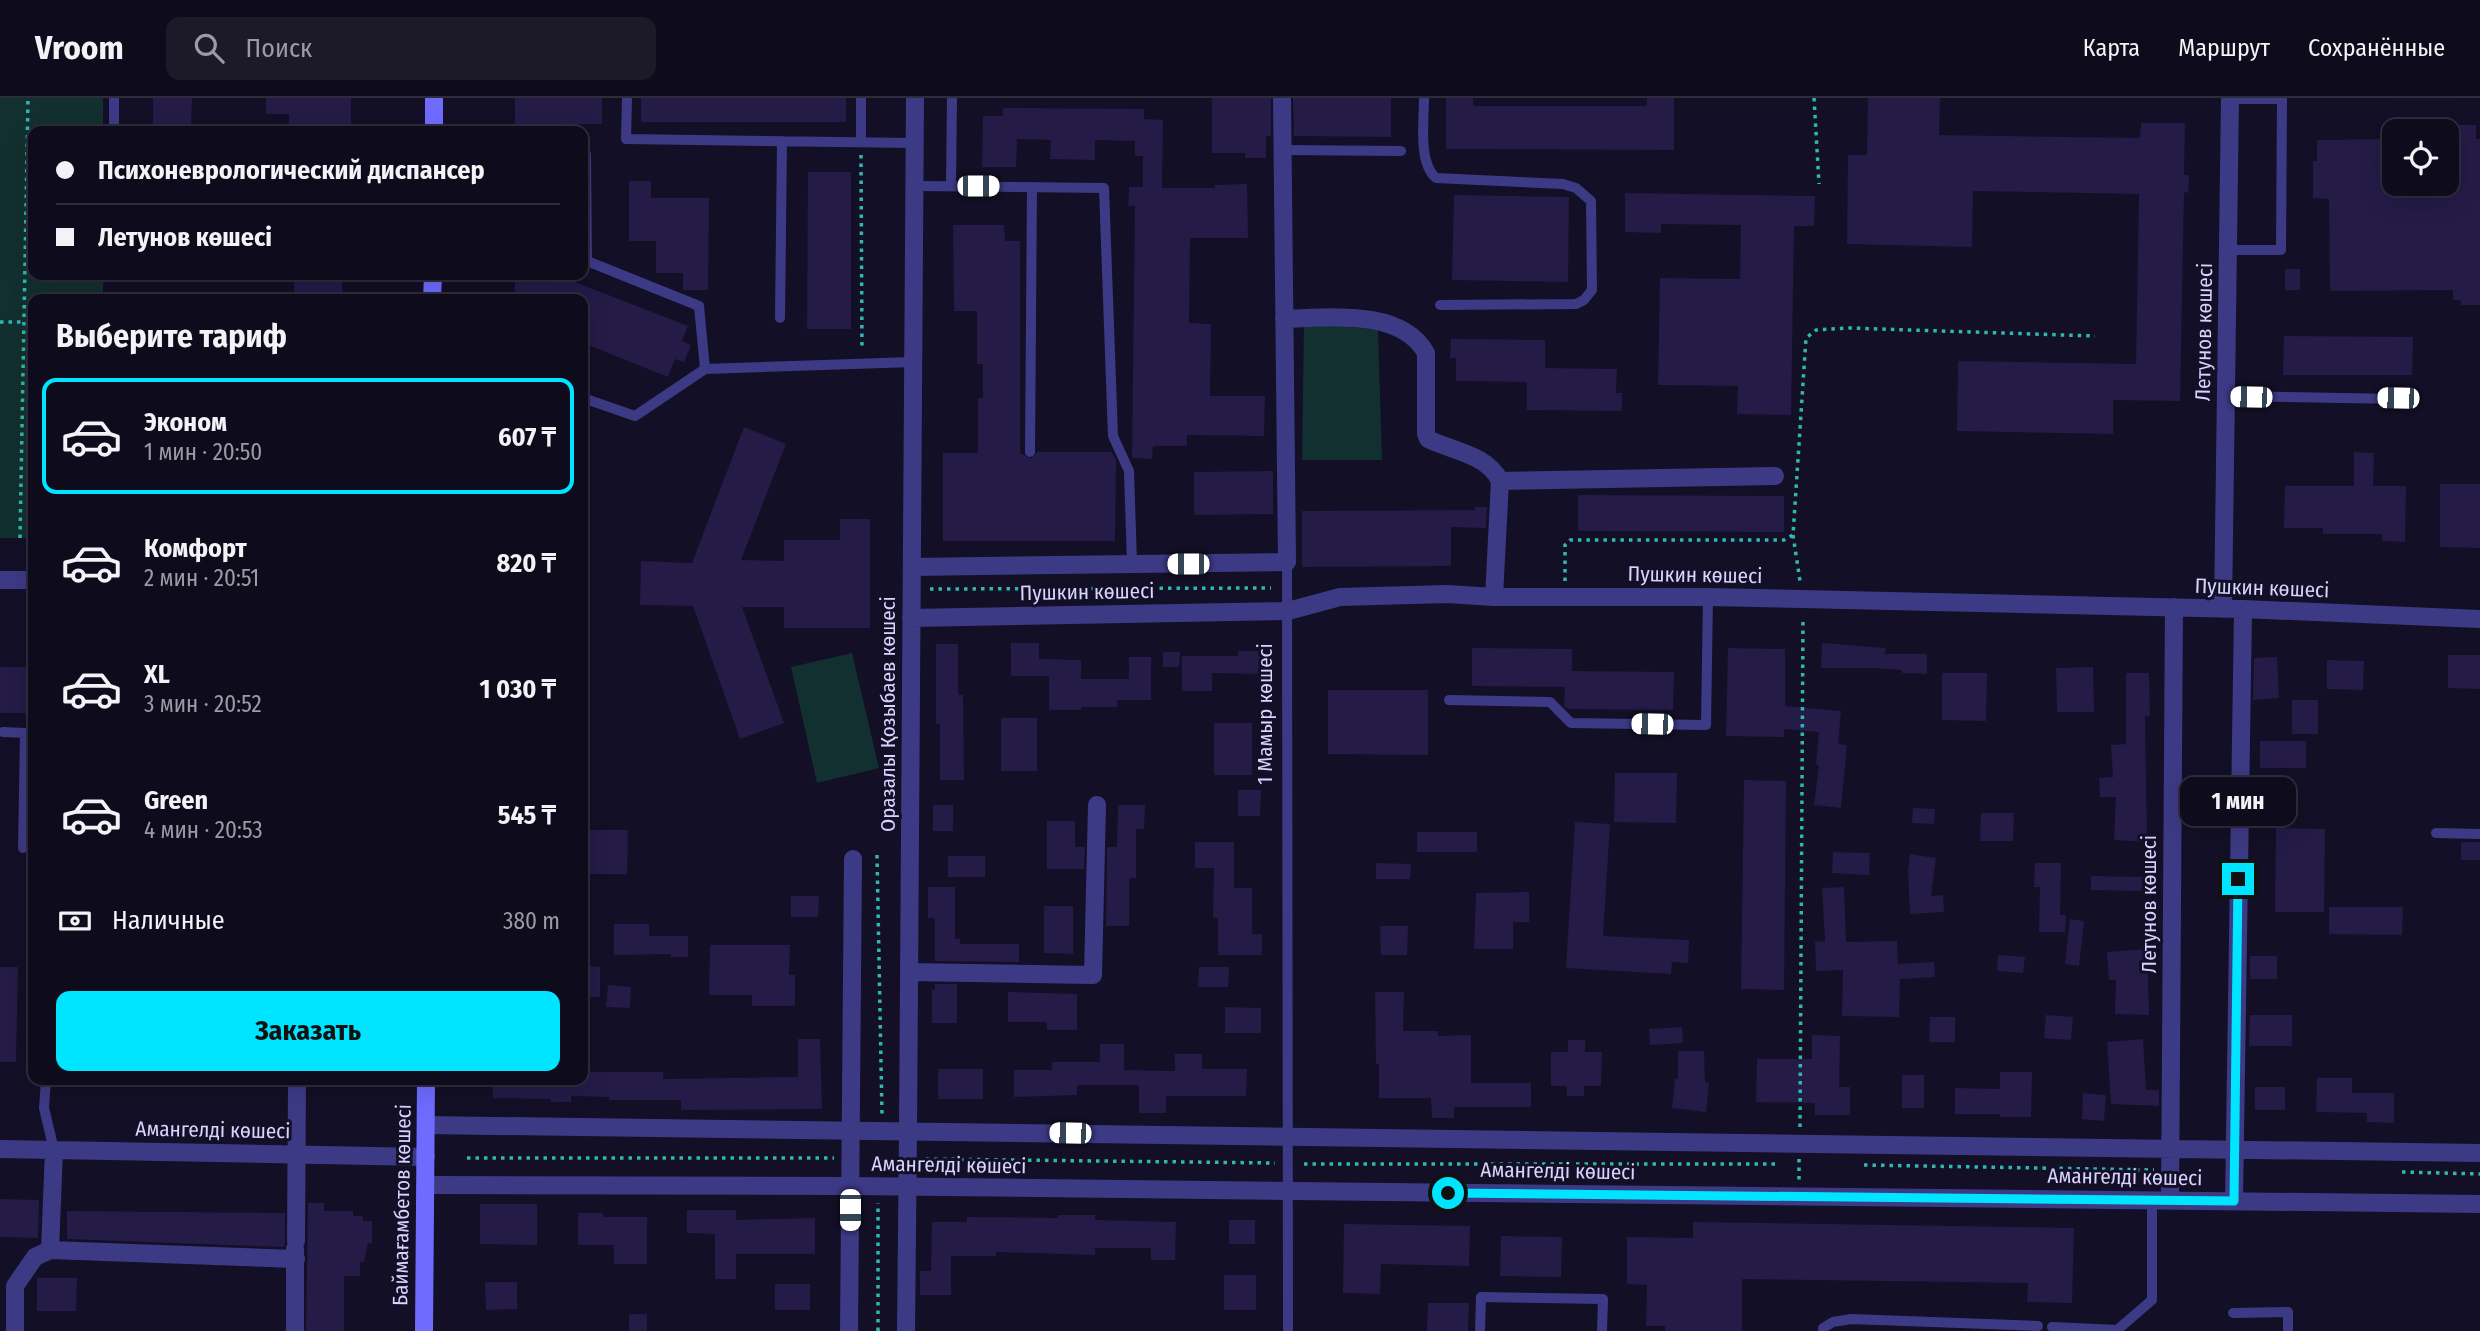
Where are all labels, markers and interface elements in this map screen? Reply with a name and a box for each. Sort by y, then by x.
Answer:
search box [166,17,656,80]
text: Vroom [35,28,124,68]
icon: search [190,29,228,67]
text: Поиск [246,33,312,64]
text: Карта [2083,34,2140,62]
text: Маршрут [2178,34,2270,62]
text: Сохранённые [2308,34,2445,62]
map controls [2382,119,2459,196]
button: locate [2382,119,2459,196]
text: Психоневрологический диспансер [98,155,485,186]
car [958,176,1000,197]
text: Летунов көшесі [98,222,272,253]
street label: Летунов көшесі [2190,263,2218,401]
text: Выберите тариф [56,317,287,355]
car [2230,386,2273,408]
car [2377,387,2420,409]
icon: car [60,405,123,468]
text: Эконом [144,407,227,438]
text: 607 ₸ [498,422,556,453]
text: 1 мин · 20:50 [144,438,262,466]
icon: car [60,531,123,594]
text: Комфорт [144,533,247,564]
text: 820 ₸ [497,548,556,579]
car [1168,554,1210,575]
street label: Пушкин көшесі [1627,561,1763,589]
text: 2 мин · 20:51 [144,564,259,592]
street label: Пушкин көшесі [2194,573,2330,603]
street label: Пушкин көшесі [1019,578,1155,606]
street label: Оразалы Қозыбаев көшесі [875,596,901,832]
street label: 1 Мамыр көшесі [1252,643,1278,785]
icon: car [60,657,123,720]
text: XL [144,659,170,690]
text: 1 030 ₸ [480,674,556,705]
text: 3 мин · 20:52 [144,690,262,718]
car [1631,713,1674,735]
callout: 1 мин [2180,778,2296,826]
icon: car [60,783,123,846]
text: Green [144,785,208,816]
text: 1 мин [2211,787,2265,815]
text: 545 ₸ [498,800,556,831]
text: 4 мин · 20:53 [144,816,263,844]
street label: Летунов көшесі [2136,835,2162,973]
route end [2222,863,2254,895]
icon: cash [56,902,94,940]
text: Наличные [112,905,225,936]
text: 380 m [503,907,560,935]
button: Заказать [56,991,560,1071]
street label: Баймағамбетов көшесі [387,1104,417,1306]
street label: Амангелді көшесі [135,1116,291,1144]
car [1049,1122,1092,1144]
street label: Амангелді көшесі [871,1151,1027,1179]
street label: Амангелді көшесі [1480,1157,1636,1185]
street label: Амангелді көшесі [2047,1163,2203,1191]
route start [1432,1177,1464,1209]
car [840,1189,861,1231]

